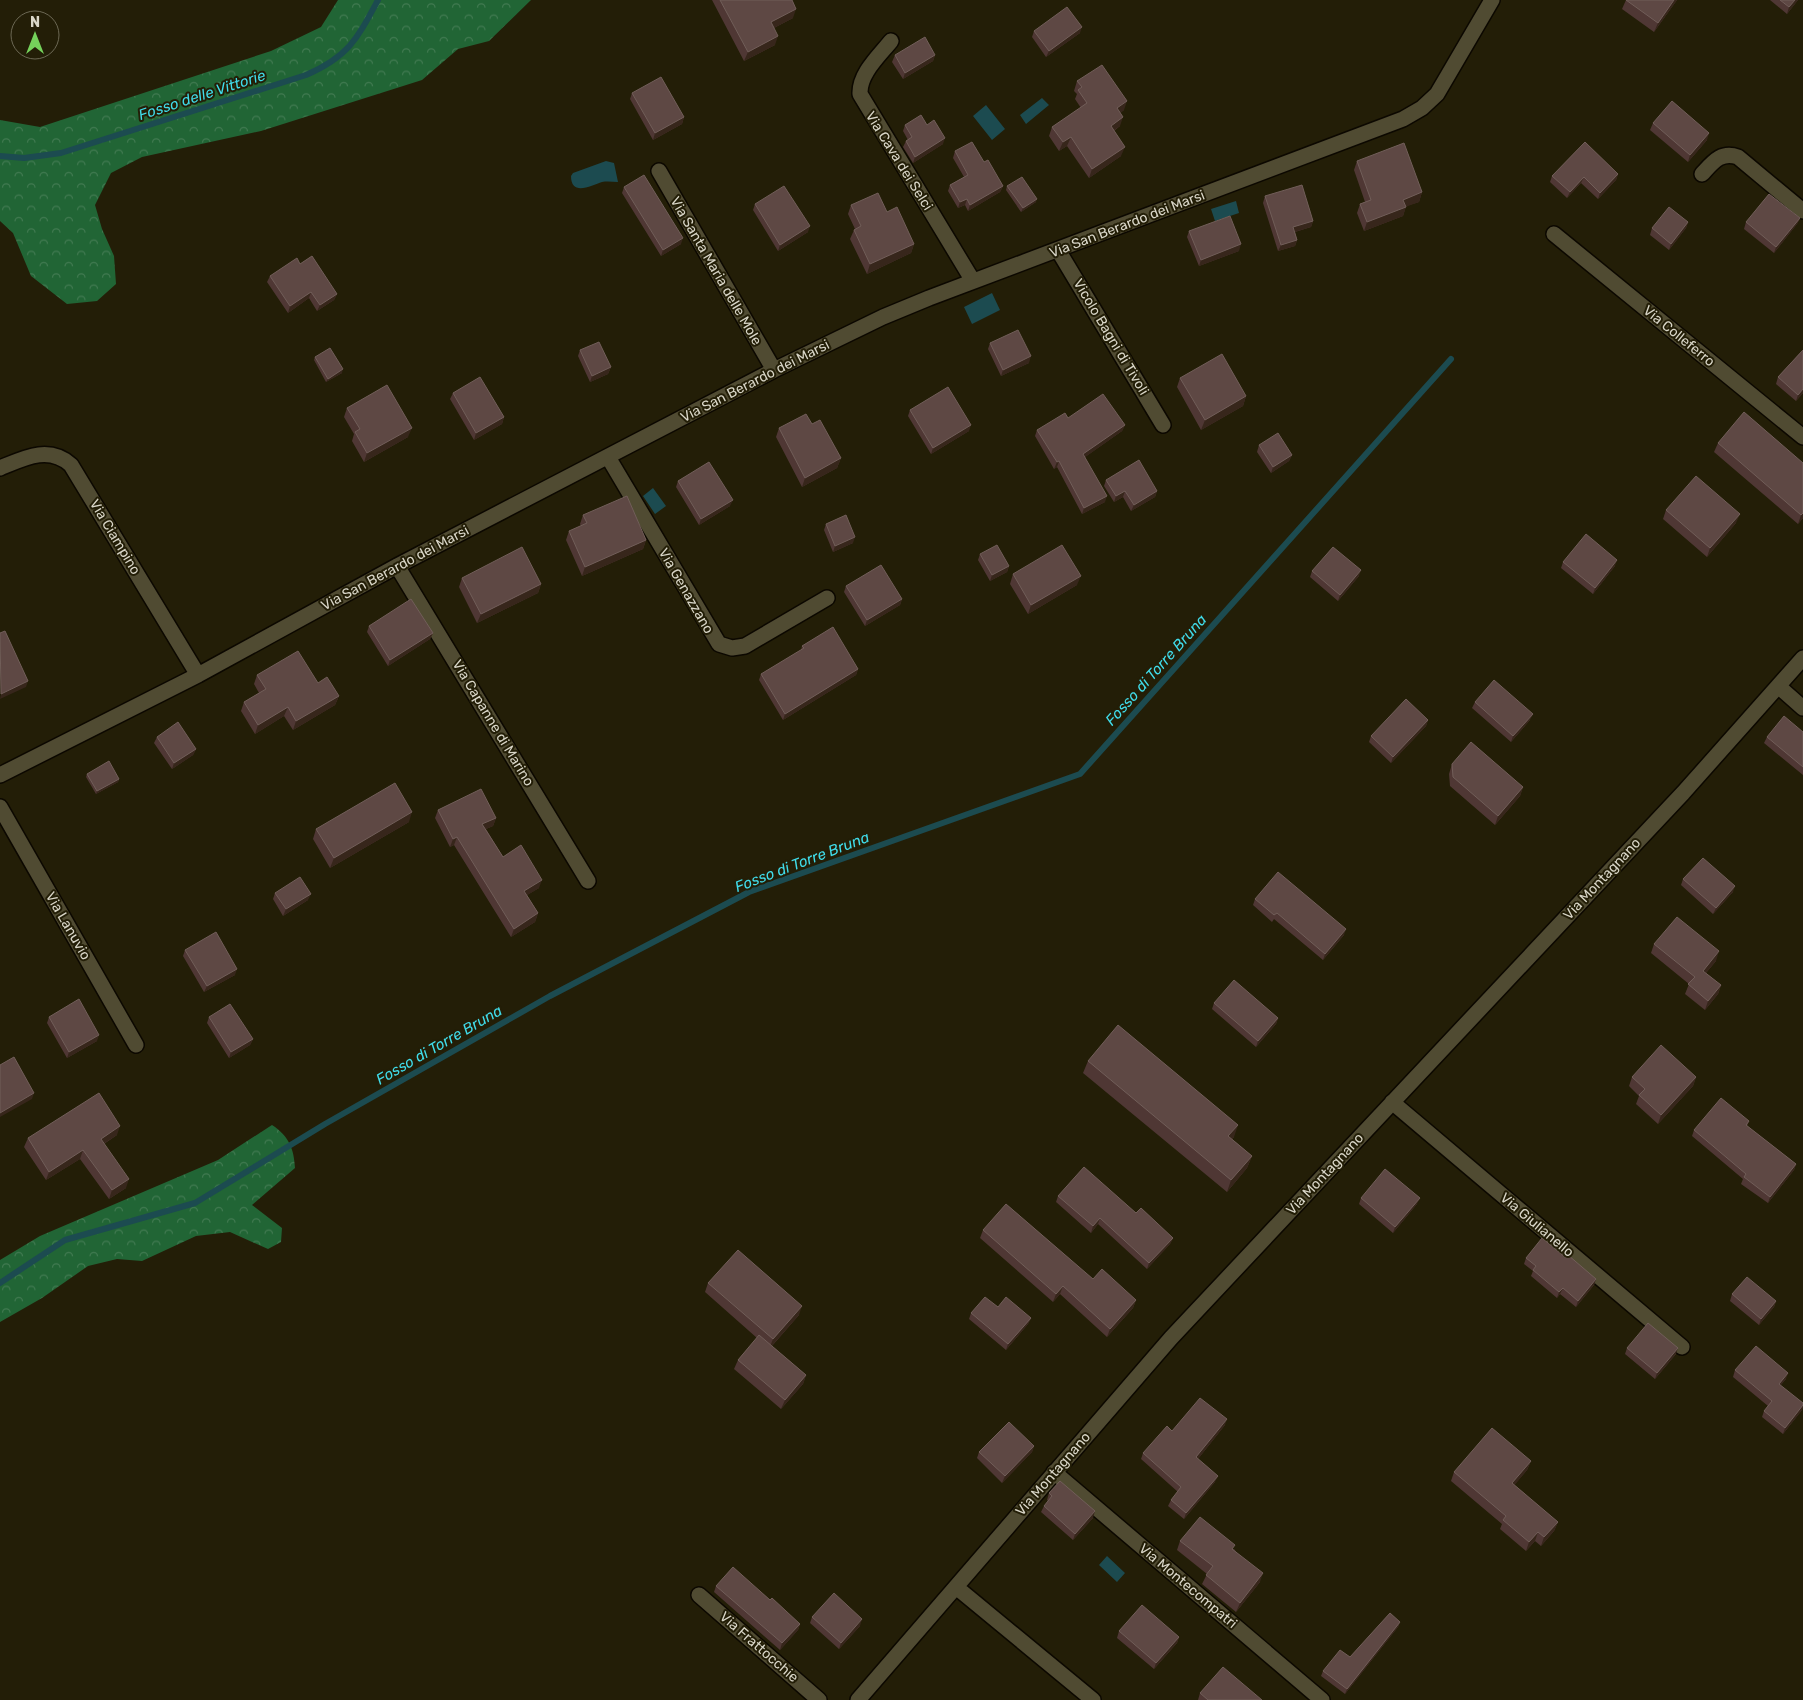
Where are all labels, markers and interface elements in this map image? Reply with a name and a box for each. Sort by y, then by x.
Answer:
north arrow [10,10,60,60]
text: N [30,14,40,31]
water label: Fosso delle Vittorie [136,66,268,124]
street label: Via Cava dei Selci [862,108,936,214]
street label: Via San Berardo dei Marsi [1047,187,1207,261]
street label: Via Santa Maria delle Mole [667,194,766,348]
street label: Vicolo Bagni di Tivoli [1070,276,1152,398]
street label: Via Colleferro [1640,302,1718,370]
street label: Via San Berardo dei Marsi [678,336,832,426]
street label: Via Ciampino [86,496,144,578]
street label: Via San Berardo dei Marsi [318,522,472,614]
street label: Via Genazzano [655,545,717,637]
water label: Fosso di Torre Bruna [1102,611,1211,729]
street label: Via Capanne di Marino [449,657,537,789]
water label: Fosso di Torre Bruna [732,828,872,896]
street label: Via Montagnano [1560,835,1644,923]
street label: Via Lanuvio [42,889,94,963]
water label: Fosso di Torre Bruna [373,1001,506,1088]
street label: Via Montagnano [1283,1130,1367,1218]
street label: Via Giulianello [1497,1189,1577,1261]
street label: Via Montagnano [1012,1429,1094,1519]
street label: Via Montecompatri [1135,1540,1241,1632]
street label: Via Frattocchie [716,1608,802,1686]

